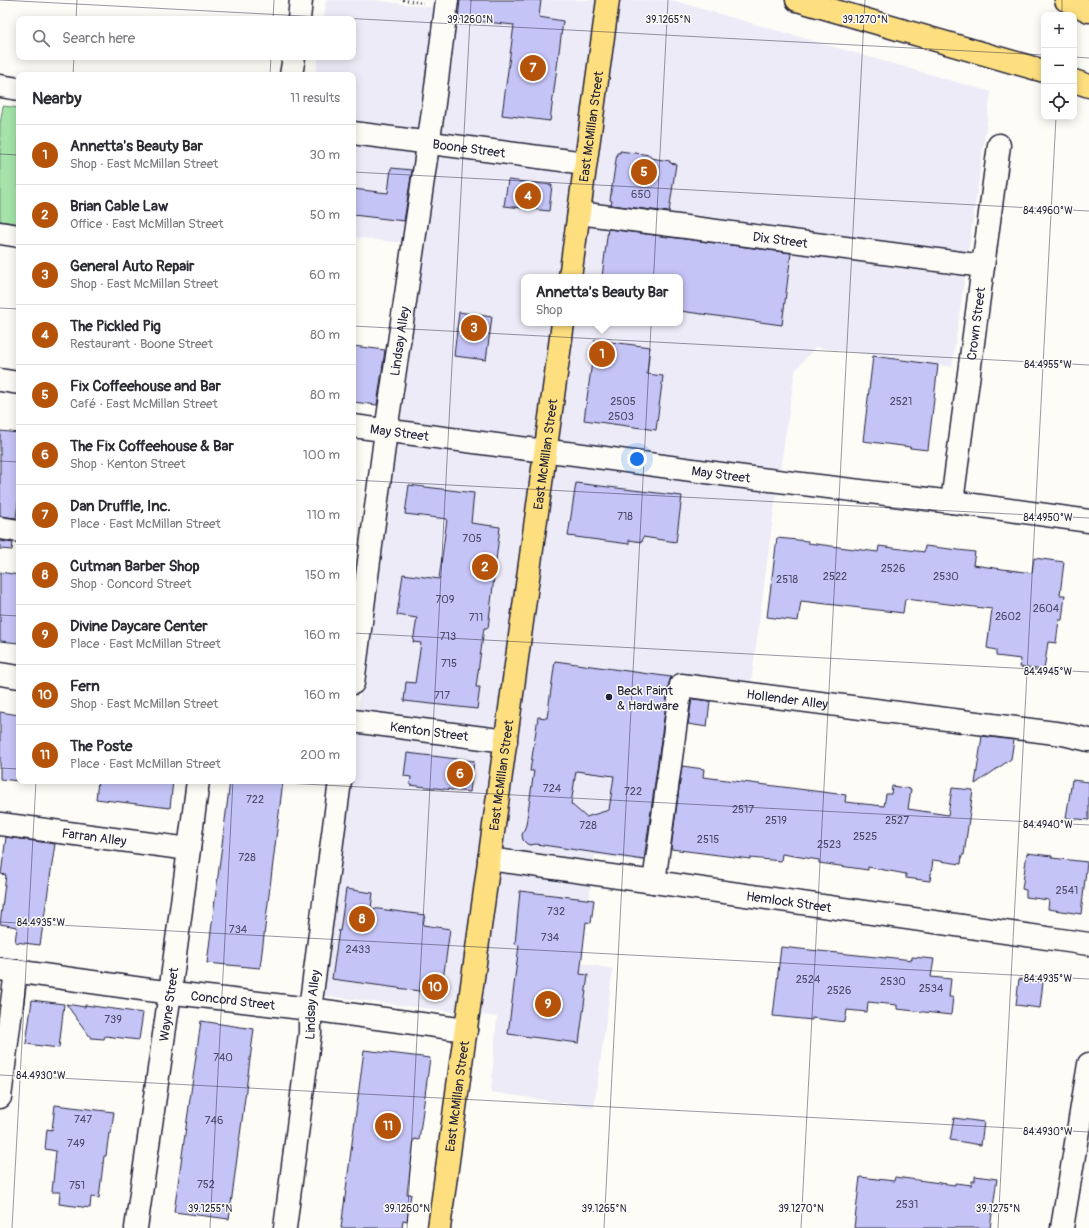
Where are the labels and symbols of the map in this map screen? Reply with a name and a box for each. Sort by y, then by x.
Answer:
text: 39.1260°N [447,14,493,26]
text: 39.1265°N [646,14,691,26]
text: 39.1270°N [842,14,888,26]
pin: 7 [520,53,546,83]
street label: East McMillan Street [576,69,607,183]
street label: Boone Street [432,136,507,162]
pin: 5 [631,157,657,187]
pin: 4 [515,181,541,211]
house number: 650 [631,188,651,201]
text: 84.4960°W [1023,205,1073,217]
street label: Dix Street [752,229,809,252]
street label: Crown Street [964,285,989,361]
street label: Lindsay Alley [387,305,413,377]
pin: 3 [461,313,487,343]
pin: 1 [589,339,615,369]
text: 84.4955°W [1024,359,1072,371]
house number: 2505 [610,395,636,408]
house number: 2521 [890,395,912,408]
street label: East McMillan Street [530,397,562,511]
house number: 2503 [608,410,634,423]
street label: May Street [369,421,431,445]
your location [627,449,647,469]
street label: May Street [690,463,752,487]
house number: 718 [617,510,633,523]
text: 84.4950°W [1023,512,1073,524]
house number: 705 [462,532,482,545]
pin: 2 [472,552,498,582]
house number: 2526 [881,562,905,575]
house number: 2522 [823,570,847,583]
house number: 2530 [933,570,959,583]
house number: 2518 [776,573,798,586]
house number: 709 [436,593,455,606]
house number: 2604 [1033,602,1060,615]
house number: 2602 [995,610,1021,623]
house number: 711 [469,611,483,624]
house number: 713 [440,630,456,643]
house number: 715 [441,657,457,670]
text: 84.4945°W [1024,666,1073,678]
place label: Beck Paint & Hardware [617,683,679,714]
street label: Hollender Alley [745,686,829,713]
house number: 717 [434,689,450,702]
marker: Beck Paint & Hardware [604,692,614,702]
street label: East McMillan Street [486,718,517,832]
street label: Kenton Street [389,719,470,745]
pin: 6 [447,759,473,789]
house number: 724 [543,782,562,795]
house number: 722 [624,785,642,798]
house number: 722 [246,793,264,806]
house number: 2517 [732,803,754,816]
house number: 2519 [765,814,787,827]
house number: 2527 [885,814,909,827]
house number: 728 [579,819,597,832]
text: 84.4940°W [1023,819,1073,831]
street label: Farran Alley [61,825,128,850]
house number: 2525 [853,830,877,843]
house number: 2515 [697,833,719,846]
house number: 2523 [817,838,841,851]
house number: 728 [238,851,256,864]
house number: 2541 [1056,884,1078,897]
street label: Hemlock Street [745,888,833,916]
pin: 8 [349,904,375,934]
house number: 732 [547,905,565,918]
text: 84.4935°W [17,917,65,929]
house number: 734 [229,923,248,936]
house number: 734 [541,931,560,944]
house number: 2433 [346,943,370,956]
street label: Wayne Street [156,966,182,1043]
street label: Lindsay Alley [302,969,324,1041]
pin: 10 [422,972,448,1002]
house number: 2524 [796,973,821,986]
text: 84.4935°W [1024,973,1072,985]
house number: 2530 [880,975,906,988]
house number: 2534 [919,982,944,995]
house number: 2526 [827,984,851,997]
street label: Concord Street [190,988,277,1014]
pin: 9 [535,989,561,1019]
house number: 739 [104,1013,122,1026]
street label: East McMillan Street [442,1039,473,1153]
house number: 740 [213,1051,233,1064]
text: 84.4930°W [16,1070,66,1082]
pin: 11 [375,1111,401,1141]
house number: 747 [74,1113,92,1126]
house number: 746 [205,1114,223,1127]
text: 84.4930°W [1023,1126,1073,1138]
house number: 749 [67,1137,85,1150]
house number: 752 [197,1178,215,1191]
house number: 751 [69,1179,85,1192]
house number: 2531 [896,1198,918,1211]
text: 39.1255°N [188,1203,232,1215]
text: 39.1260°N [384,1203,430,1215]
text: 39.1265°N [582,1203,627,1215]
text: 39.1270°N [778,1203,824,1215]
text: 39.1275°N [976,1203,1020,1215]

